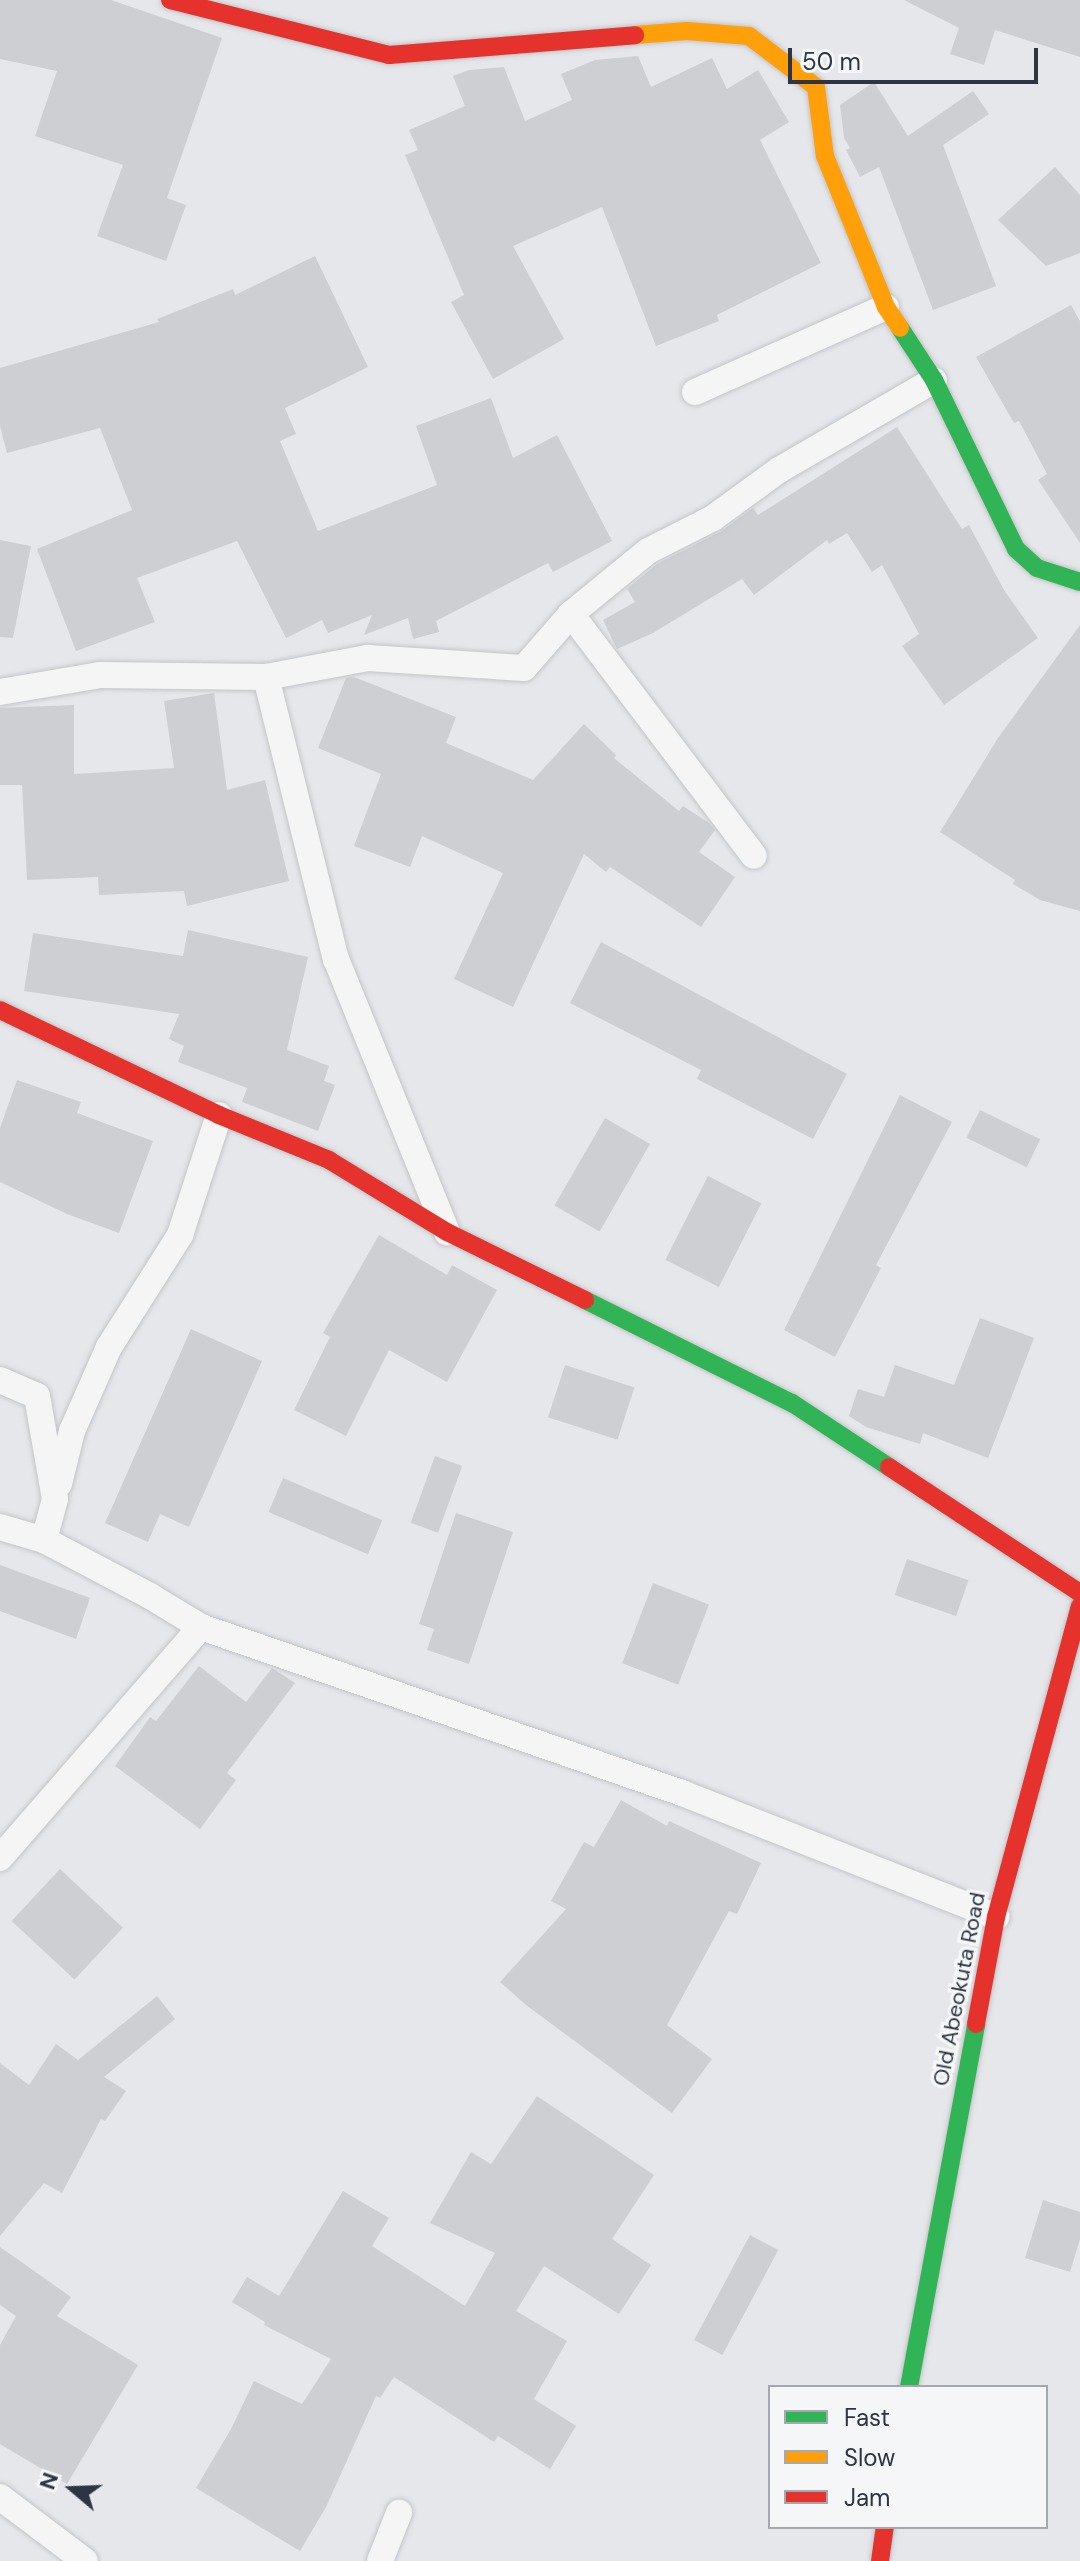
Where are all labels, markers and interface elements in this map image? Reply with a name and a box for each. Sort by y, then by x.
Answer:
scale bar [792,32,1042,82]
text: 50 m [802,46,861,77]
street label: Old Abeokuta Road [927,1890,991,2088]
legend [768,2385,1048,2529]
text: Fast [844,2402,890,2433]
text: Slow [844,2442,895,2473]
north arrow [32,2449,112,2529]
text: N [33,2469,65,2493]
text: Jam [844,2482,890,2513]

